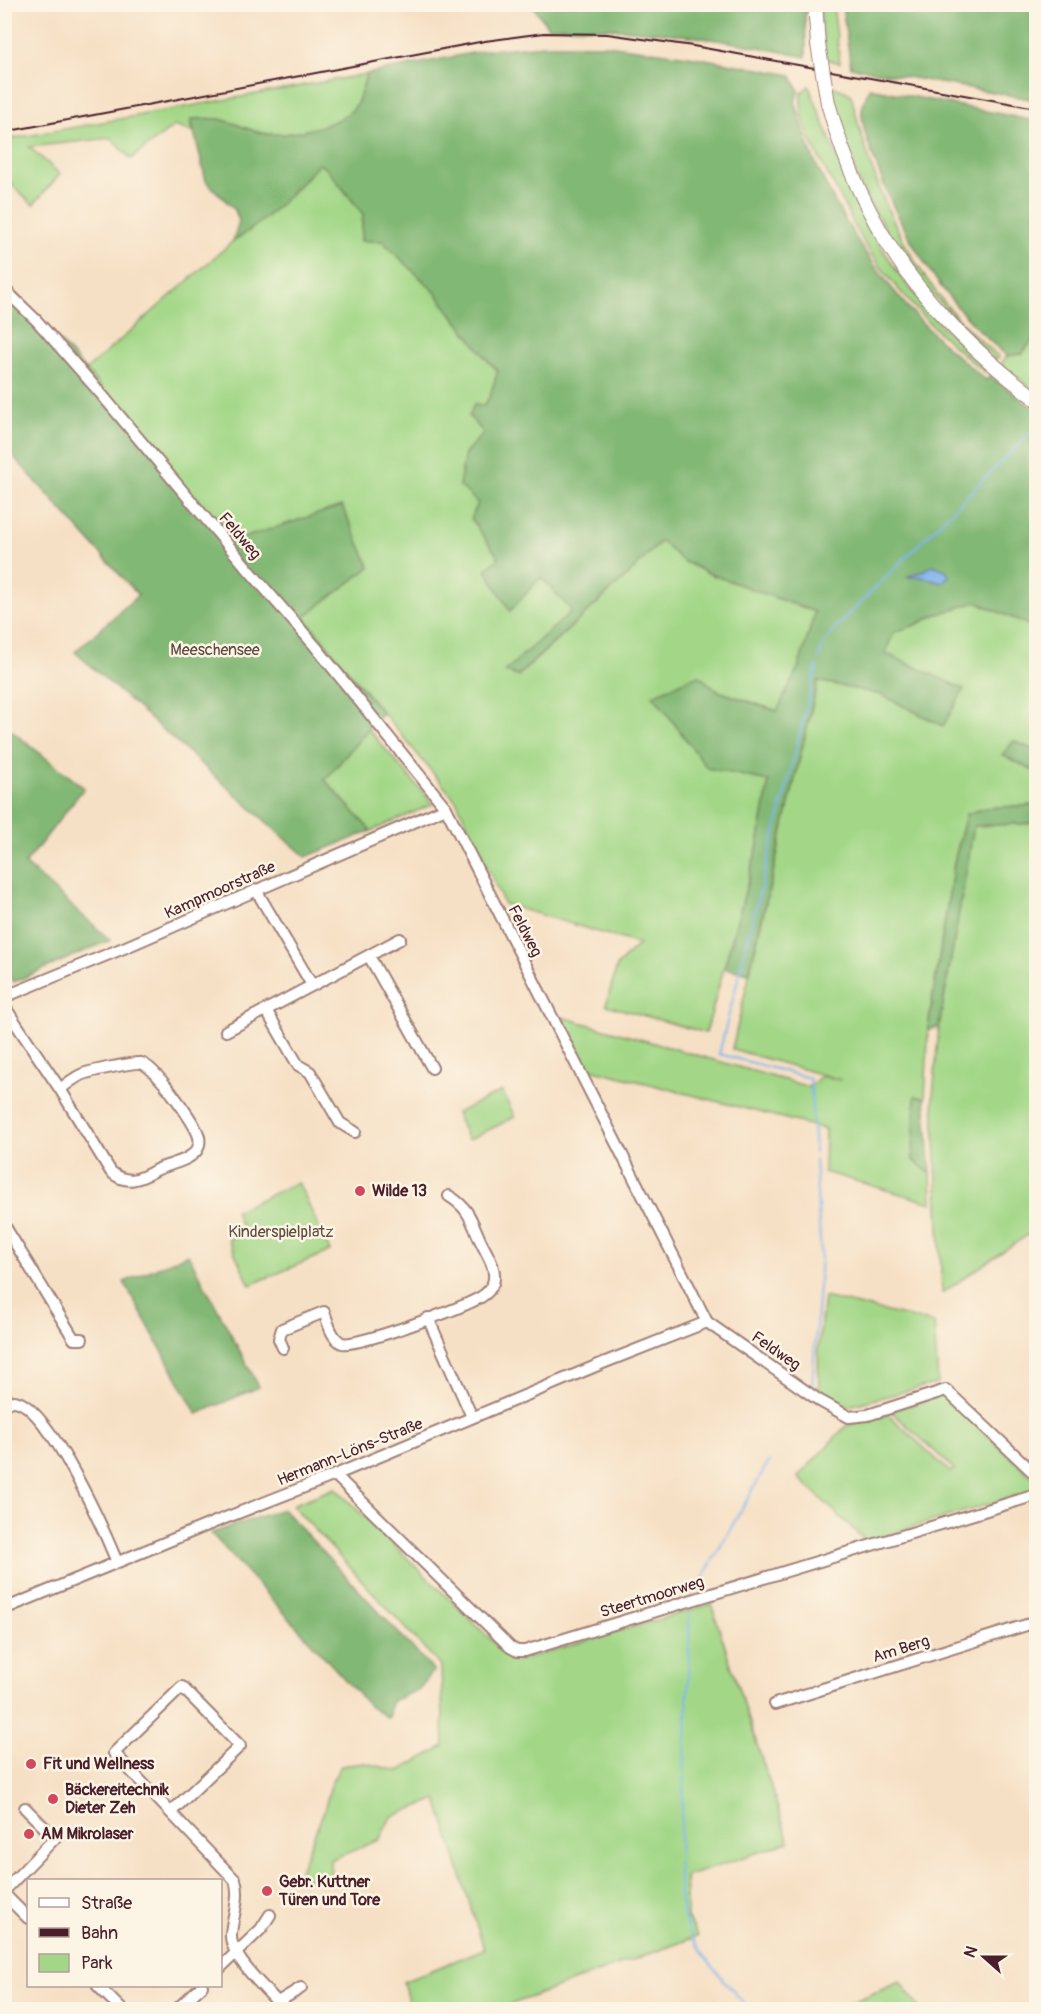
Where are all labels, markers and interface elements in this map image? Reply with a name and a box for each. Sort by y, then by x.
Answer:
street label: Feldweg [215,508,265,564]
park label: Meeschensee [170,640,260,660]
street label: Kampmoorstraße [161,857,279,923]
street label: Feldweg [504,902,546,960]
place label: Wilde 13 [372,1181,427,1201]
marker: Wilde 13 [353,1184,367,1198]
park label: Kinderspielplatz [228,1222,334,1242]
street label: Feldweg [748,1327,804,1375]
street label: Hermann-Löns-Straße [274,1414,426,1490]
street label: Steertmoorweg [598,1572,706,1622]
street label: Am Berg [870,1631,932,1667]
place label: Fit und Wellness [43,1754,155,1774]
marker: Fit und Wellness [24,1757,38,1771]
place label: Bäckereitechnik Dieter Zeh [65,1780,169,1818]
marker: Bäckereitechnik Dieter Zeh [46,1792,60,1806]
place label: AM Mikrolaser [41,1824,134,1844]
marker: AM Mikrolaser [22,1827,36,1841]
place label: Gebr. Kuttner Türen und Tore [278,1872,381,1910]
legend [27,1879,222,1987]
marker: Gebr. Kuttner Türen und Tore [260,1884,274,1898]
text: Straße [81,1892,132,1915]
text: Bahn [81,1922,118,1945]
north arrow [954,1927,1014,1987]
text: N [960,1943,982,1961]
text: Park [81,1952,113,1975]

